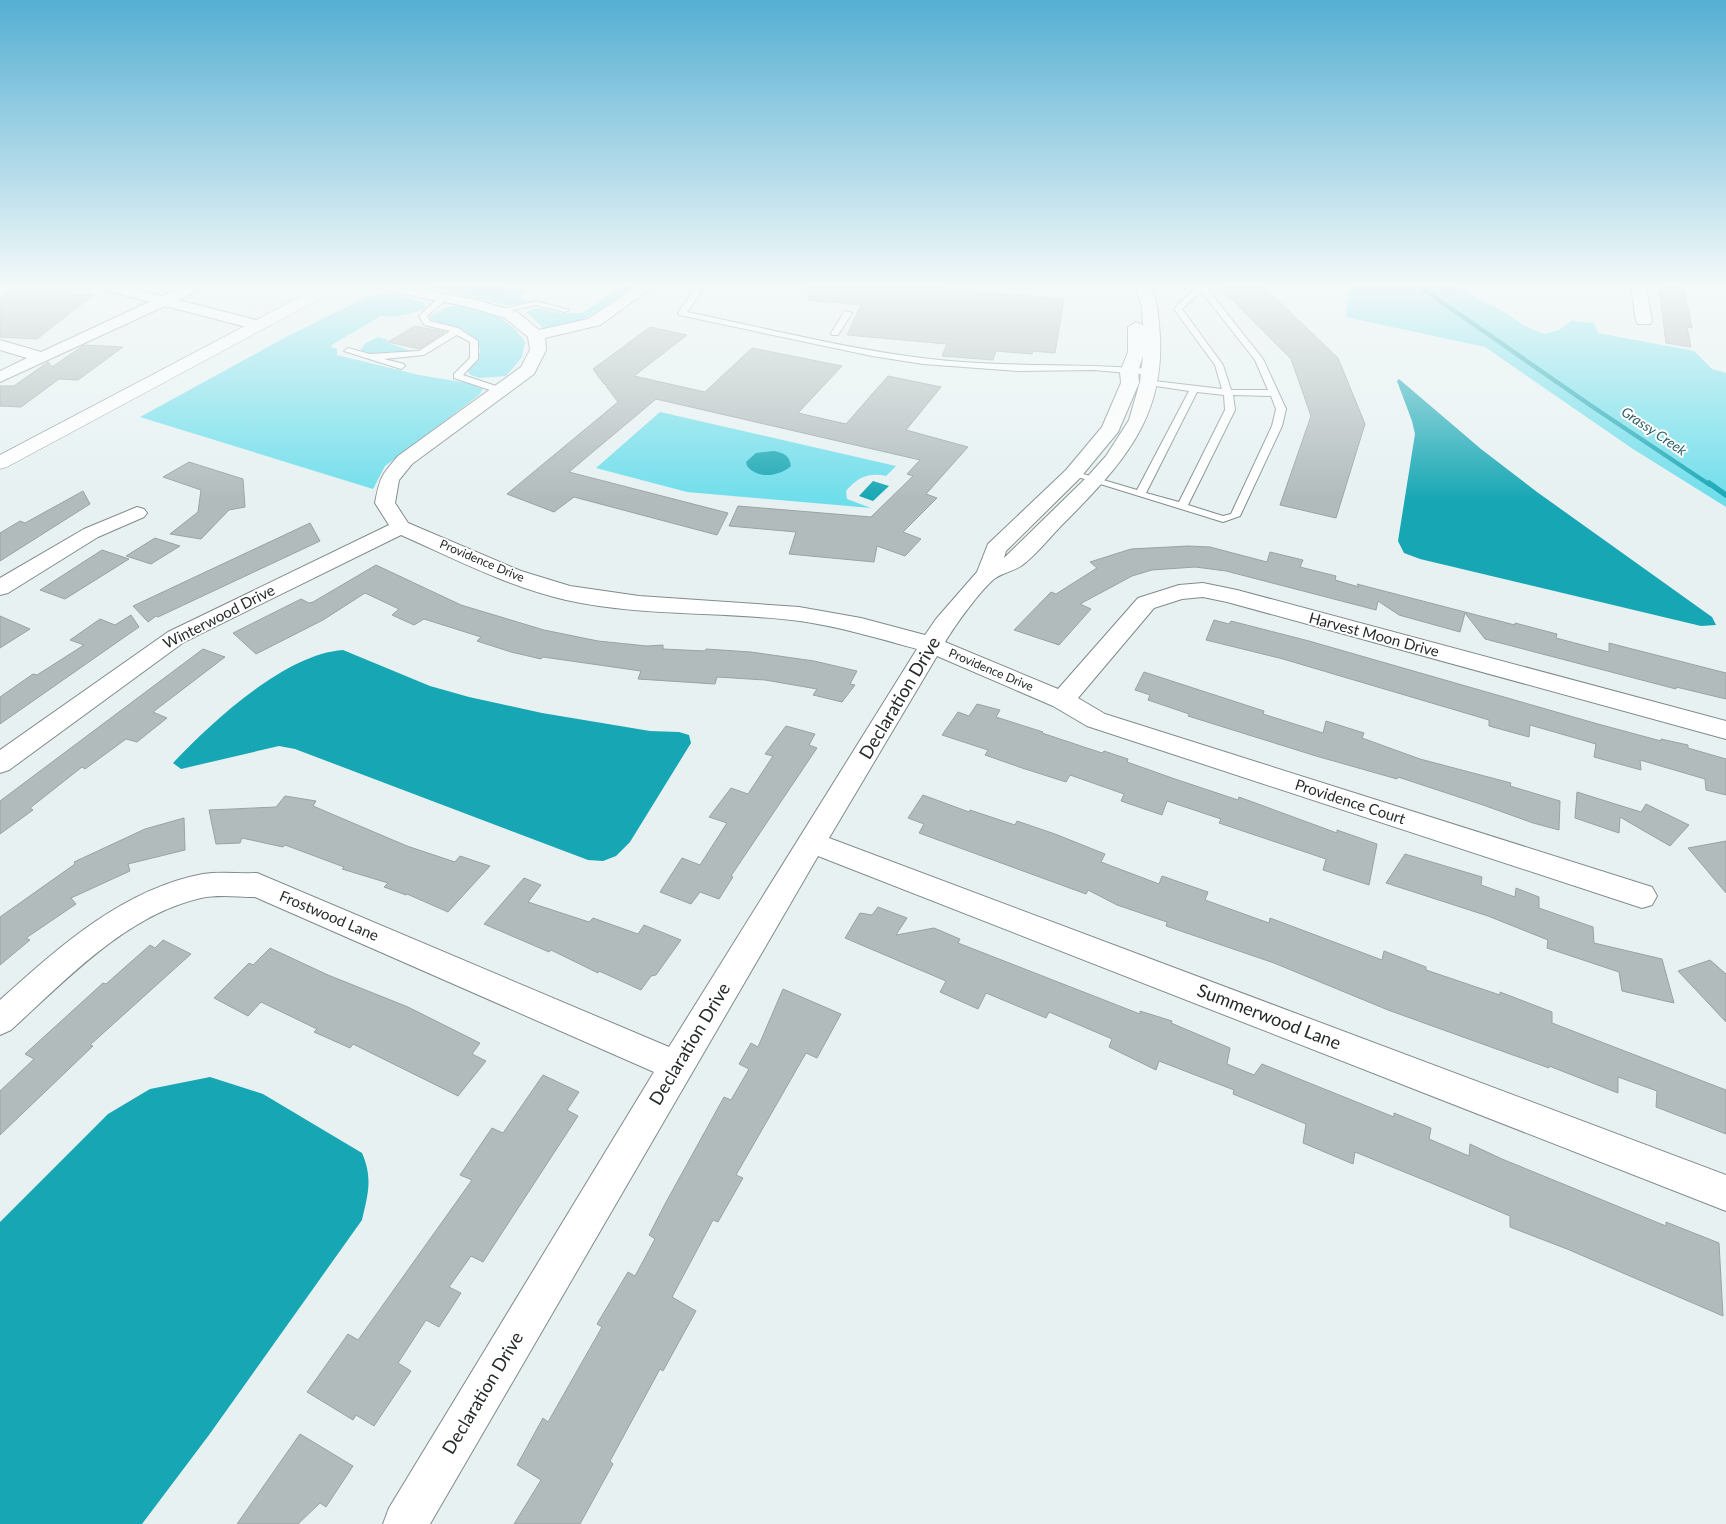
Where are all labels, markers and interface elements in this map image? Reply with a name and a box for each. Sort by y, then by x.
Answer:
water label: Grassy Creek [1618,403,1690,459]
street label: Providence Drive [438,536,527,585]
street label: Winterwood Drive [160,580,277,652]
street label: Harvest Moon Drive [1307,608,1441,660]
street label: Declaration Drive [854,632,944,763]
street label: Providence Drive [947,645,1036,694]
street label: Providence Court [1293,775,1408,828]
street label: Frostwood Lane [277,886,382,944]
street label: Declaration Drive [644,978,734,1109]
street label: Summerwood Lane [1194,979,1344,1054]
street label: Declaration Drive [437,1327,527,1458]

